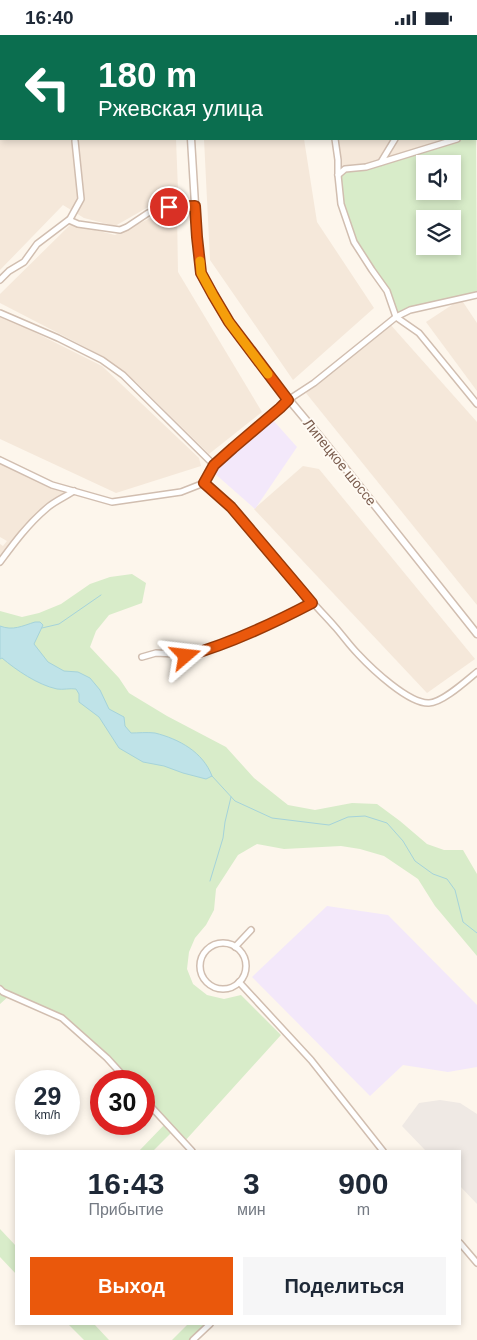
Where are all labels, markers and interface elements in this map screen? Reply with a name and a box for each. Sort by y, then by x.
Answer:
text: 16:40 [25,7,74,28]
icon: left [15,55,80,120]
text: 180 m [98,55,197,94]
text: Ржевская улица [98,96,263,121]
map controls [416,155,461,255]
button: sound [416,155,461,200]
pin [148,186,190,228]
icon: arrive [155,193,183,221]
button: layers [416,210,461,255]
street label: Липецкое шоссе [300,415,380,509]
position arrow [159,629,211,681]
speed limit sign: 30 [90,1070,155,1135]
text: 29 [34,1082,61,1110]
text: km/h [34,1108,61,1122]
text: 16:43 [88,1167,164,1200]
text: 3 [243,1167,260,1200]
text: 900 [338,1167,388,1200]
text: Прибытие [88,1201,164,1218]
text: мин [237,1201,266,1218]
text: m [357,1201,370,1218]
button: Выход [30,1257,233,1315]
button: Поделиться [243,1257,446,1315]

